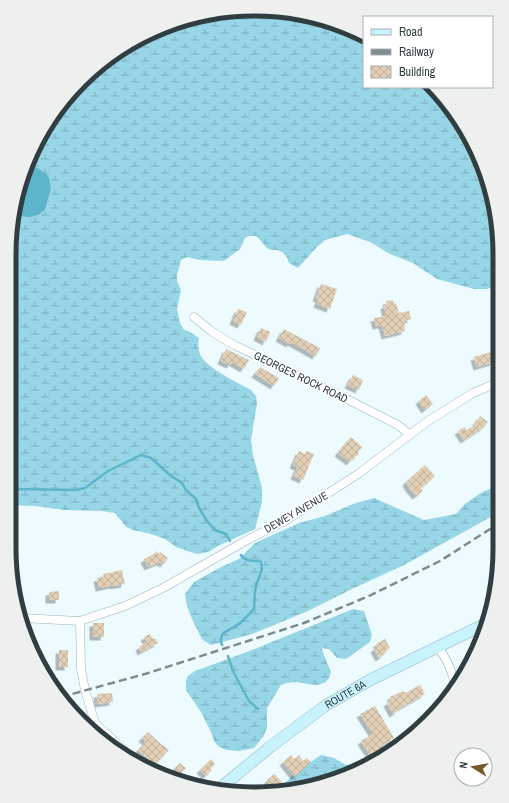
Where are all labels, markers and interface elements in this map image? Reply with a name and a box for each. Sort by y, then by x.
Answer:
legend [363,16,493,88]
text: Road [399,24,423,40]
text: Railway [399,44,434,60]
text: Building [399,64,436,80]
street label: GEORGES ROCK ROAD [252,348,350,406]
street label: DEWEY AVENUE [262,488,330,536]
street label: ROUTE 6A [322,676,369,712]
north arrow [453,747,493,787]
text: N [456,761,471,770]

